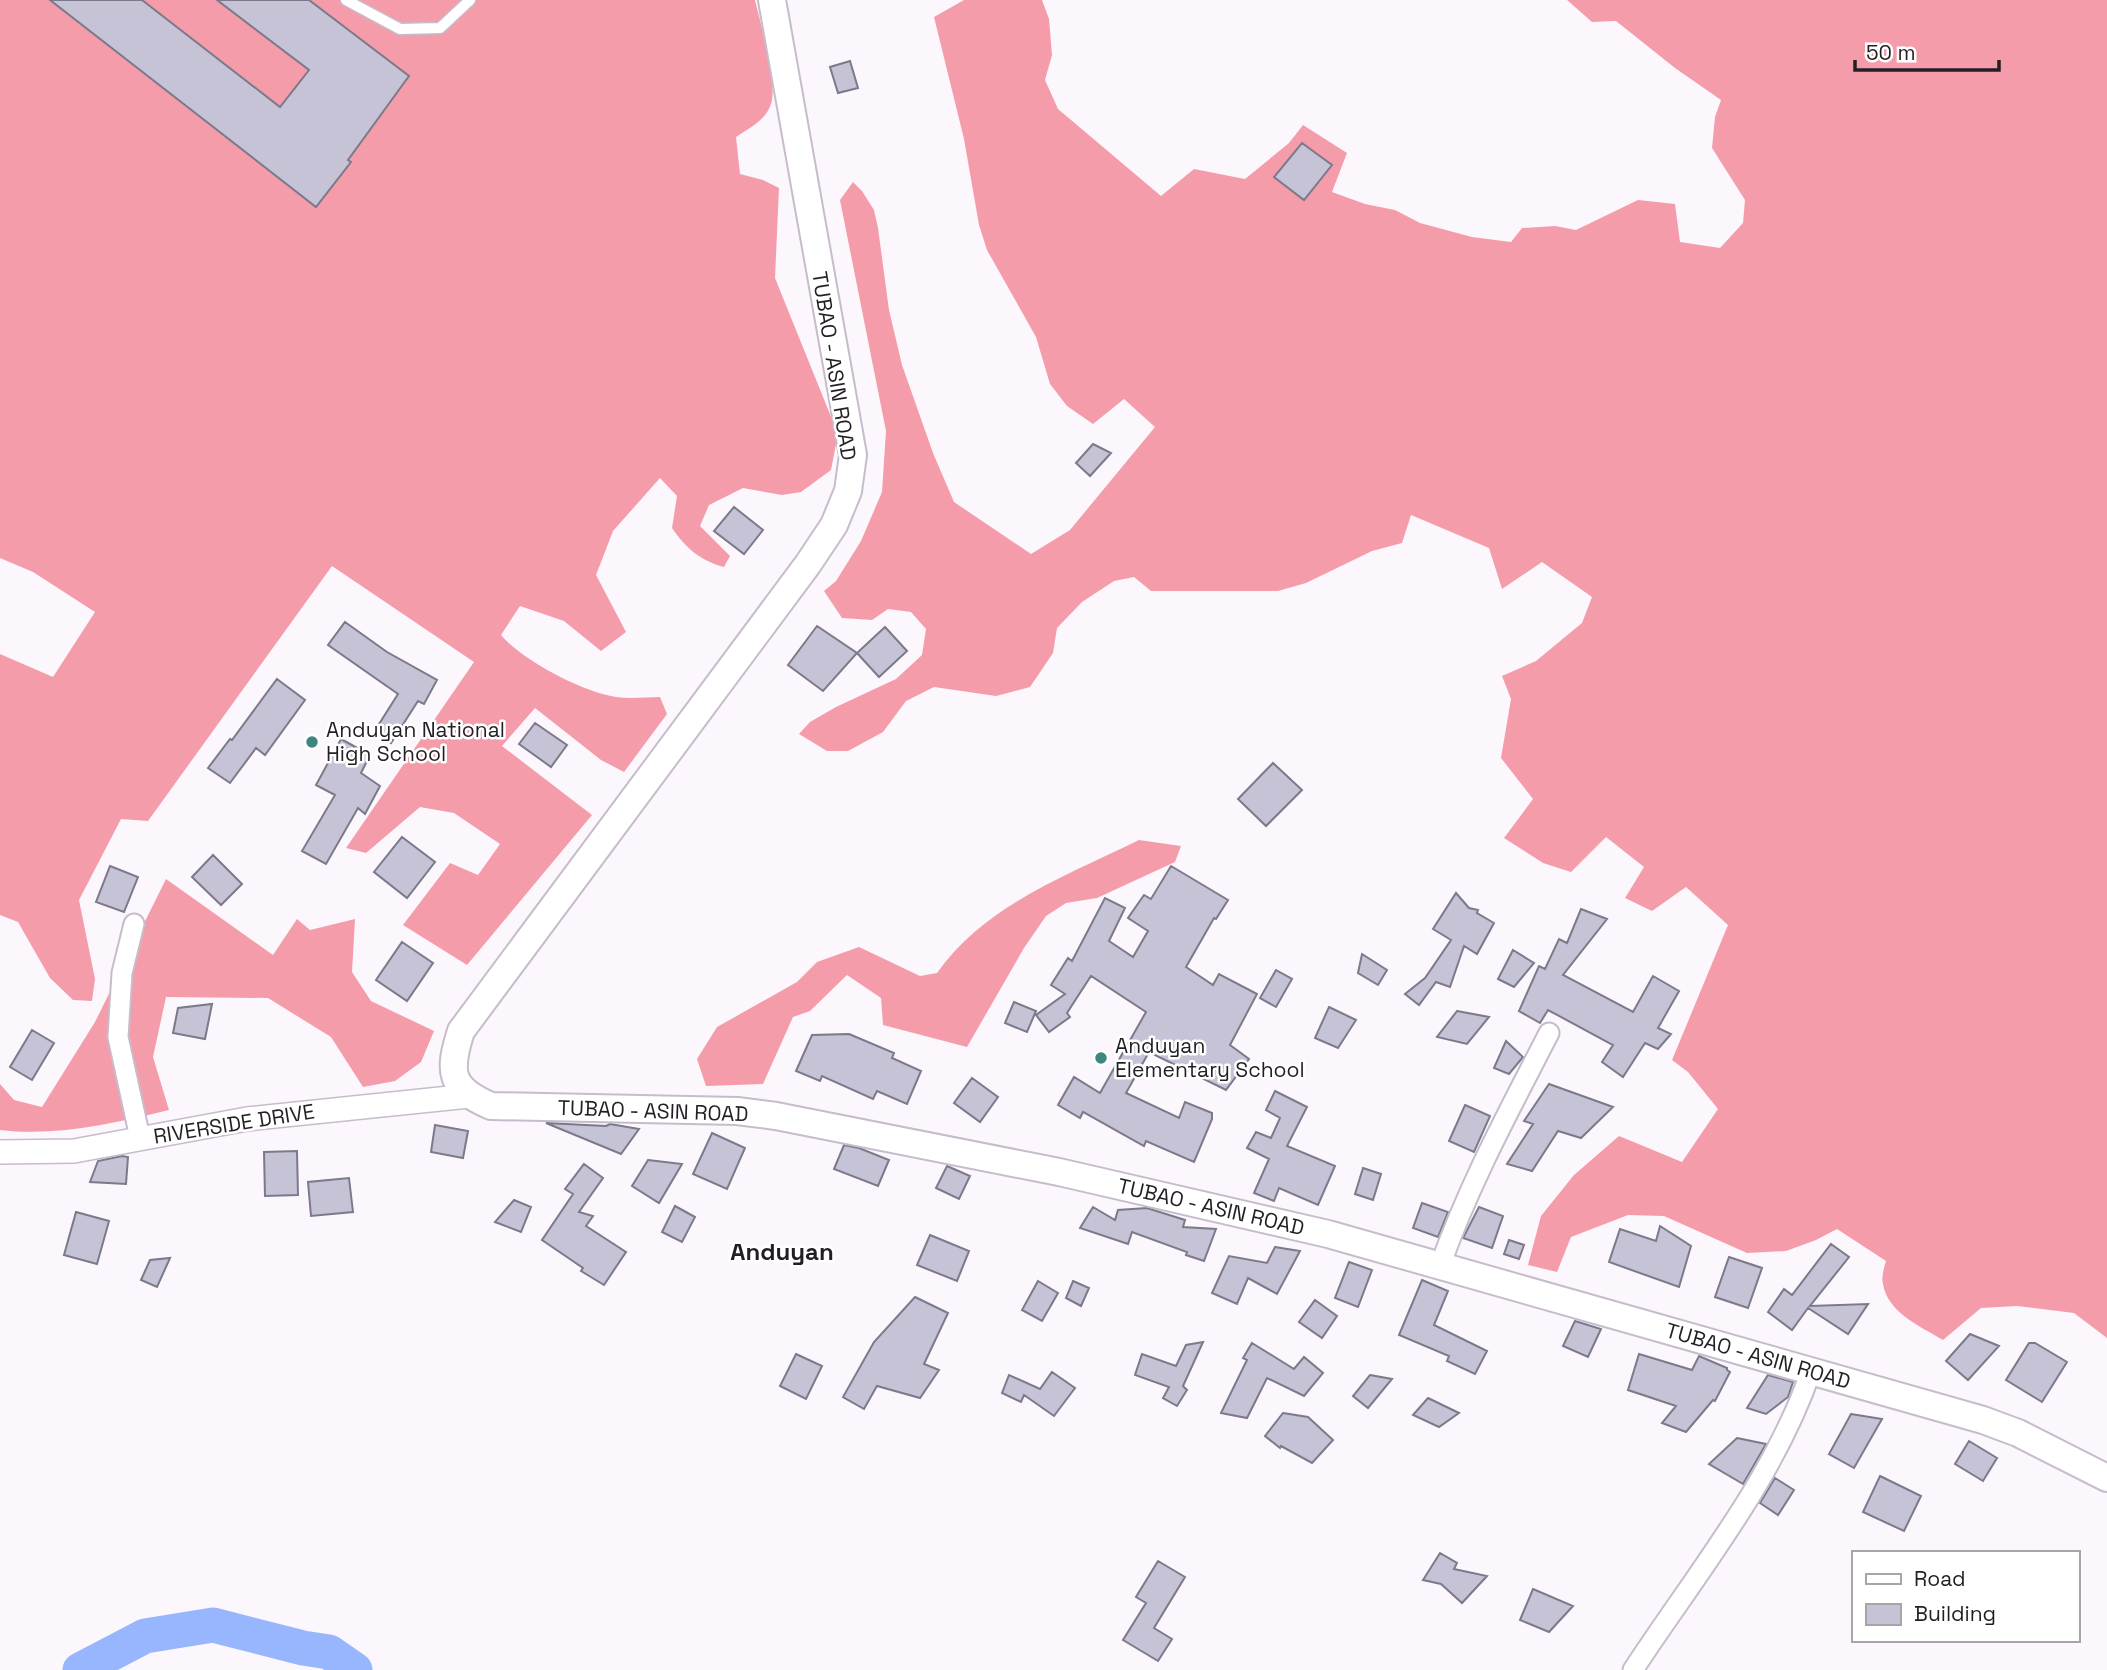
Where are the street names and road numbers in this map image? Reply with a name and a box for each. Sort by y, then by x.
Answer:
street label: TUBAO - ASIN ROAD [806,270,863,462]
street label: TUBAO - ASIN ROAD [557,1094,749,1127]
street label: RIVERSIDE DRIVE [151,1097,316,1150]
street label: TUBAO - ASIN ROAD [1115,1172,1307,1241]
street label: TUBAO - ASIN ROAD [1663,1316,1854,1395]

